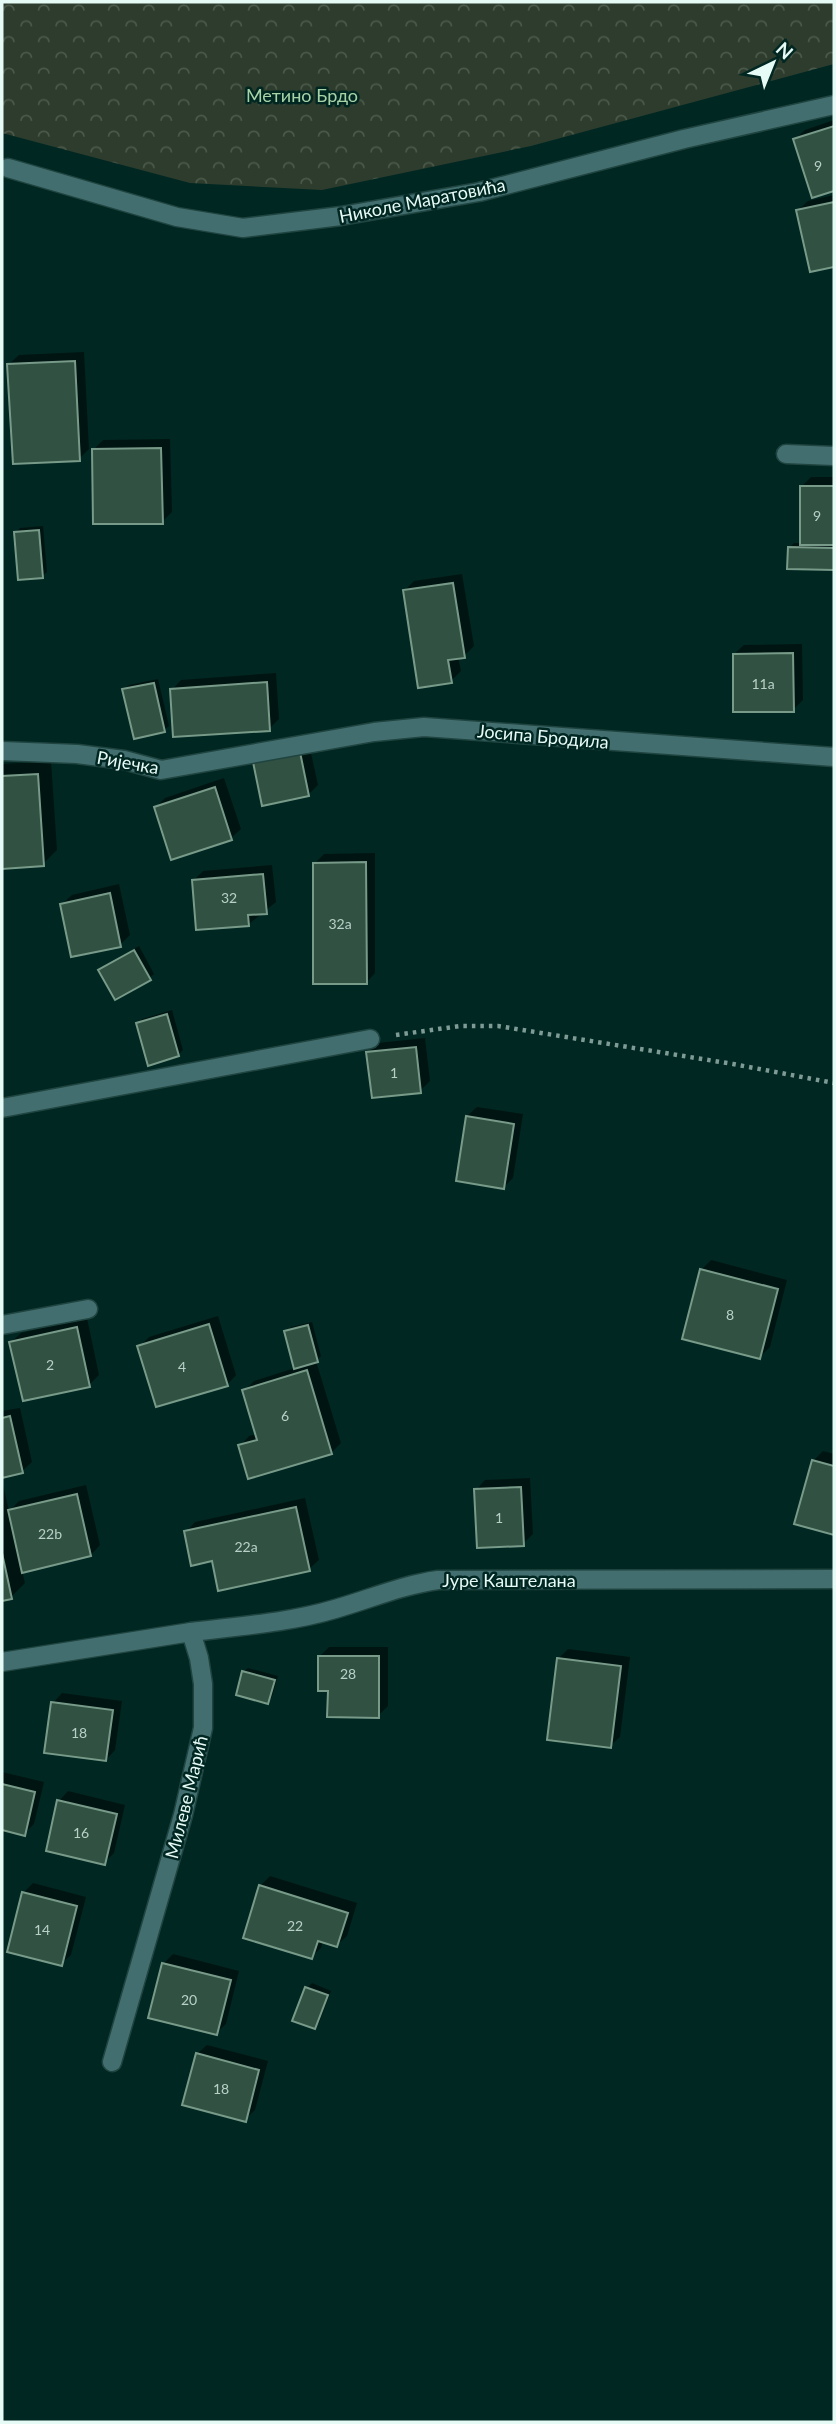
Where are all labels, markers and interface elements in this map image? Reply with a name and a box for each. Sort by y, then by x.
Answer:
north arrow [738,28,808,98]
text: N [772,37,798,64]
park label: Метино Брдо [246,84,358,106]
house number: 9 [814,157,822,174]
street label: Николе Маратовића [337,173,507,227]
house number: 9 [813,507,821,524]
house number: 11a [751,675,775,692]
street label: Јосипа Бродила [476,719,610,753]
street label: Ријечка [95,746,161,778]
house number: 32 [221,889,237,906]
house number: 32a [328,915,352,932]
house number: 1 [390,1064,398,1081]
house number: 8 [726,1306,734,1323]
house number: 2 [46,1356,54,1373]
house number: 4 [178,1358,186,1375]
house number: 6 [281,1407,289,1424]
house number: 1 [495,1509,503,1526]
house number: 22b [38,1525,62,1542]
house number: 22a [234,1538,258,1555]
street label: Јуре Каштелана [442,1569,576,1591]
house number: 28 [340,1665,356,1682]
house number: 18 [71,1724,87,1741]
street label: Милеве Марић [160,1733,212,1861]
house number: 16 [73,1824,89,1841]
house number: 22 [287,1917,303,1934]
house number: 14 [34,1921,50,1938]
house number: 20 [181,1991,197,2008]
house number: 18 [213,2080,229,2097]

